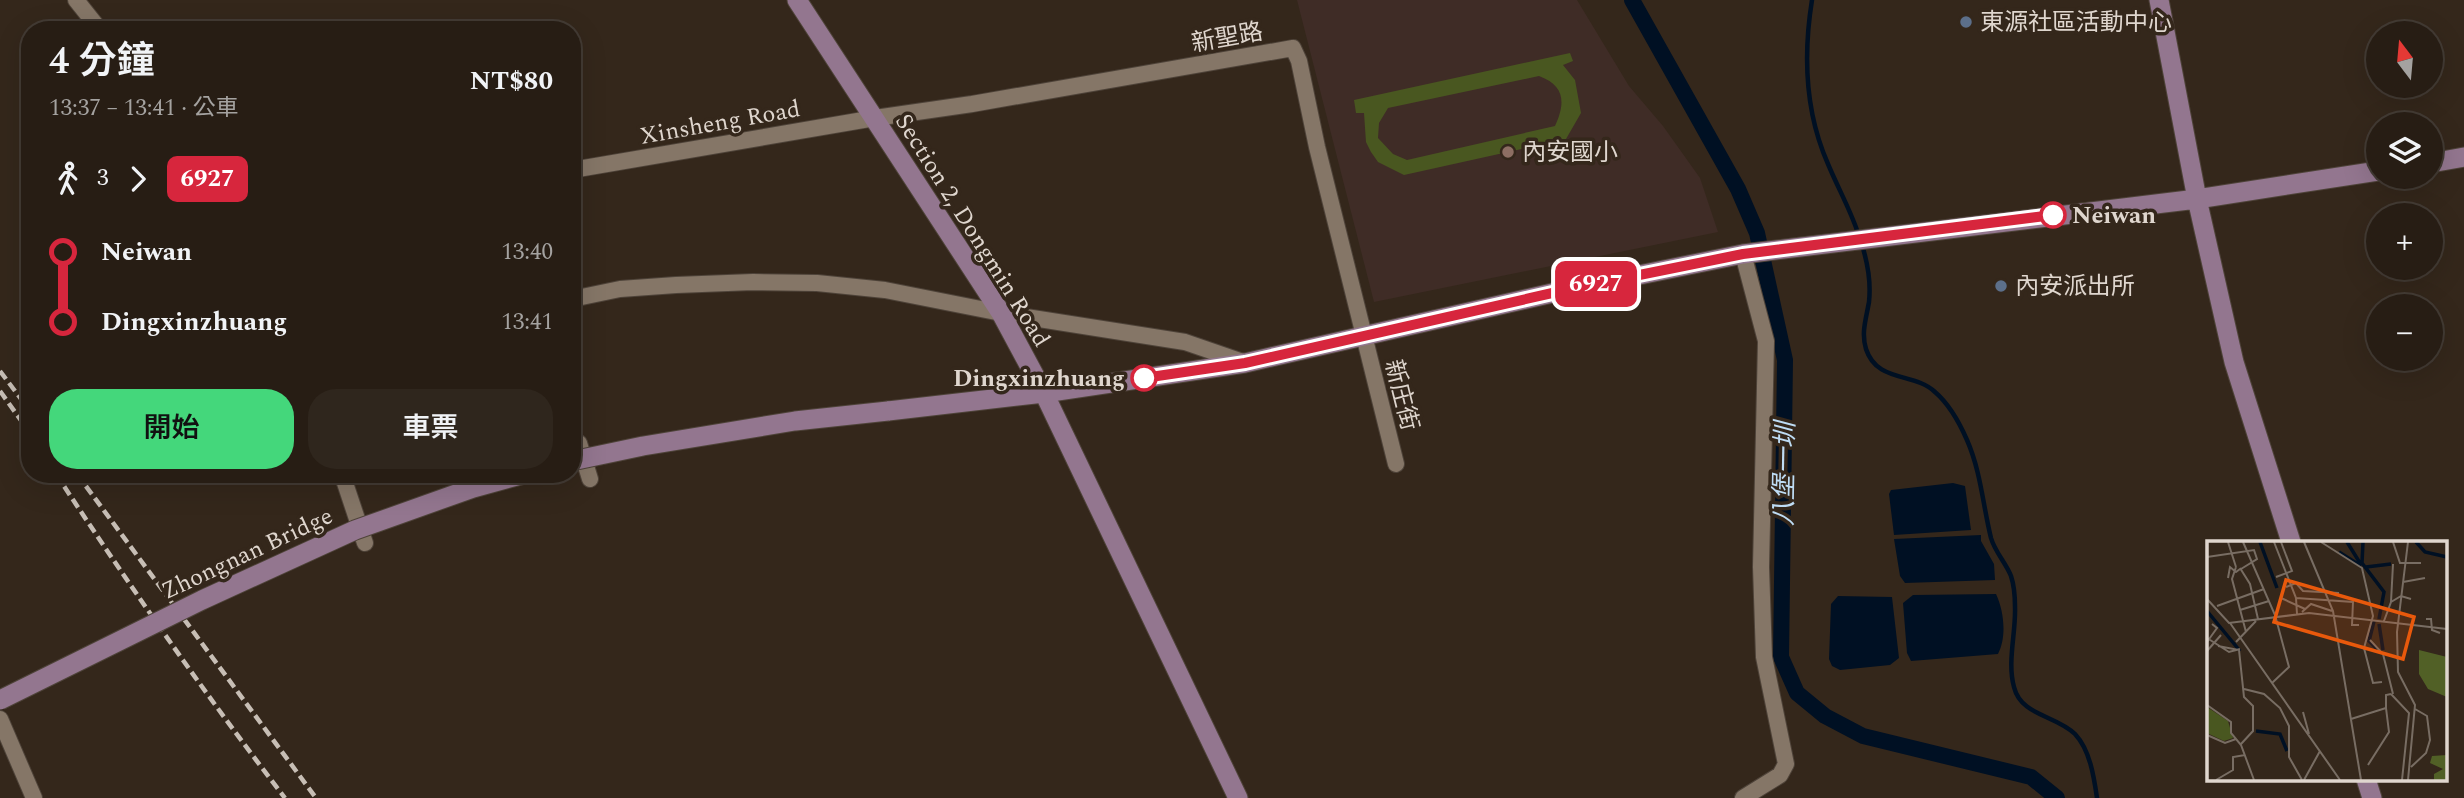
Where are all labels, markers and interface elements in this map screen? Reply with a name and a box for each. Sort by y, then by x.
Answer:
place label: 東源社區活動中心 [1980,5,2172,41]
street label: 新聖路 [1189,14,1266,62]
marker: 東源社區活動中心 [1958,14,1974,30]
north arrow [2366,21,2443,98]
map controls [2366,21,2443,371]
text: 4 分鐘 [49,33,155,91]
text: NT$80 [470,61,553,101]
text: 13:37 – 13:41 · 公車 [49,91,239,126]
street label: Xinsheng Road [637,91,803,155]
street label: Section 2, Dongmin Road [885,107,1059,354]
button: layers [2366,112,2443,189]
place label: 內安國小 [1522,135,1618,171]
marker: 內安國小 [1500,144,1516,160]
icon: walk [49,160,87,198]
icon: forward [119,160,157,198]
text: 3 [97,161,109,196]
text: 6927 [181,161,234,197]
place label: Neiwan [2072,198,2156,234]
marker: Neiwan [2040,202,2066,228]
button: + [2366,203,2443,280]
text: Neiwan [101,232,192,272]
text: 13:40 [501,235,553,270]
line badge: 6927 [1547,261,1645,307]
text: 6927 [1569,266,1623,302]
place label: 內安派出所 [2015,269,2135,305]
marker: 內安派出所 [1993,278,2009,294]
button: − [2366,294,2443,371]
text: Dingxinzhuang [101,302,287,342]
text: 13:41 [501,305,553,340]
street label: 新庄街 [1375,356,1427,435]
place label: Dingxinzhuang [953,361,1125,397]
marker: Dingxinzhuang [1131,365,1157,391]
button: 開始 [49,389,294,469]
button: 車票 [308,389,553,469]
water label: 八堡一圳 [1764,418,1806,526]
street label: Zhongnan Bridge [156,498,339,609]
inset map [2207,541,2446,780]

